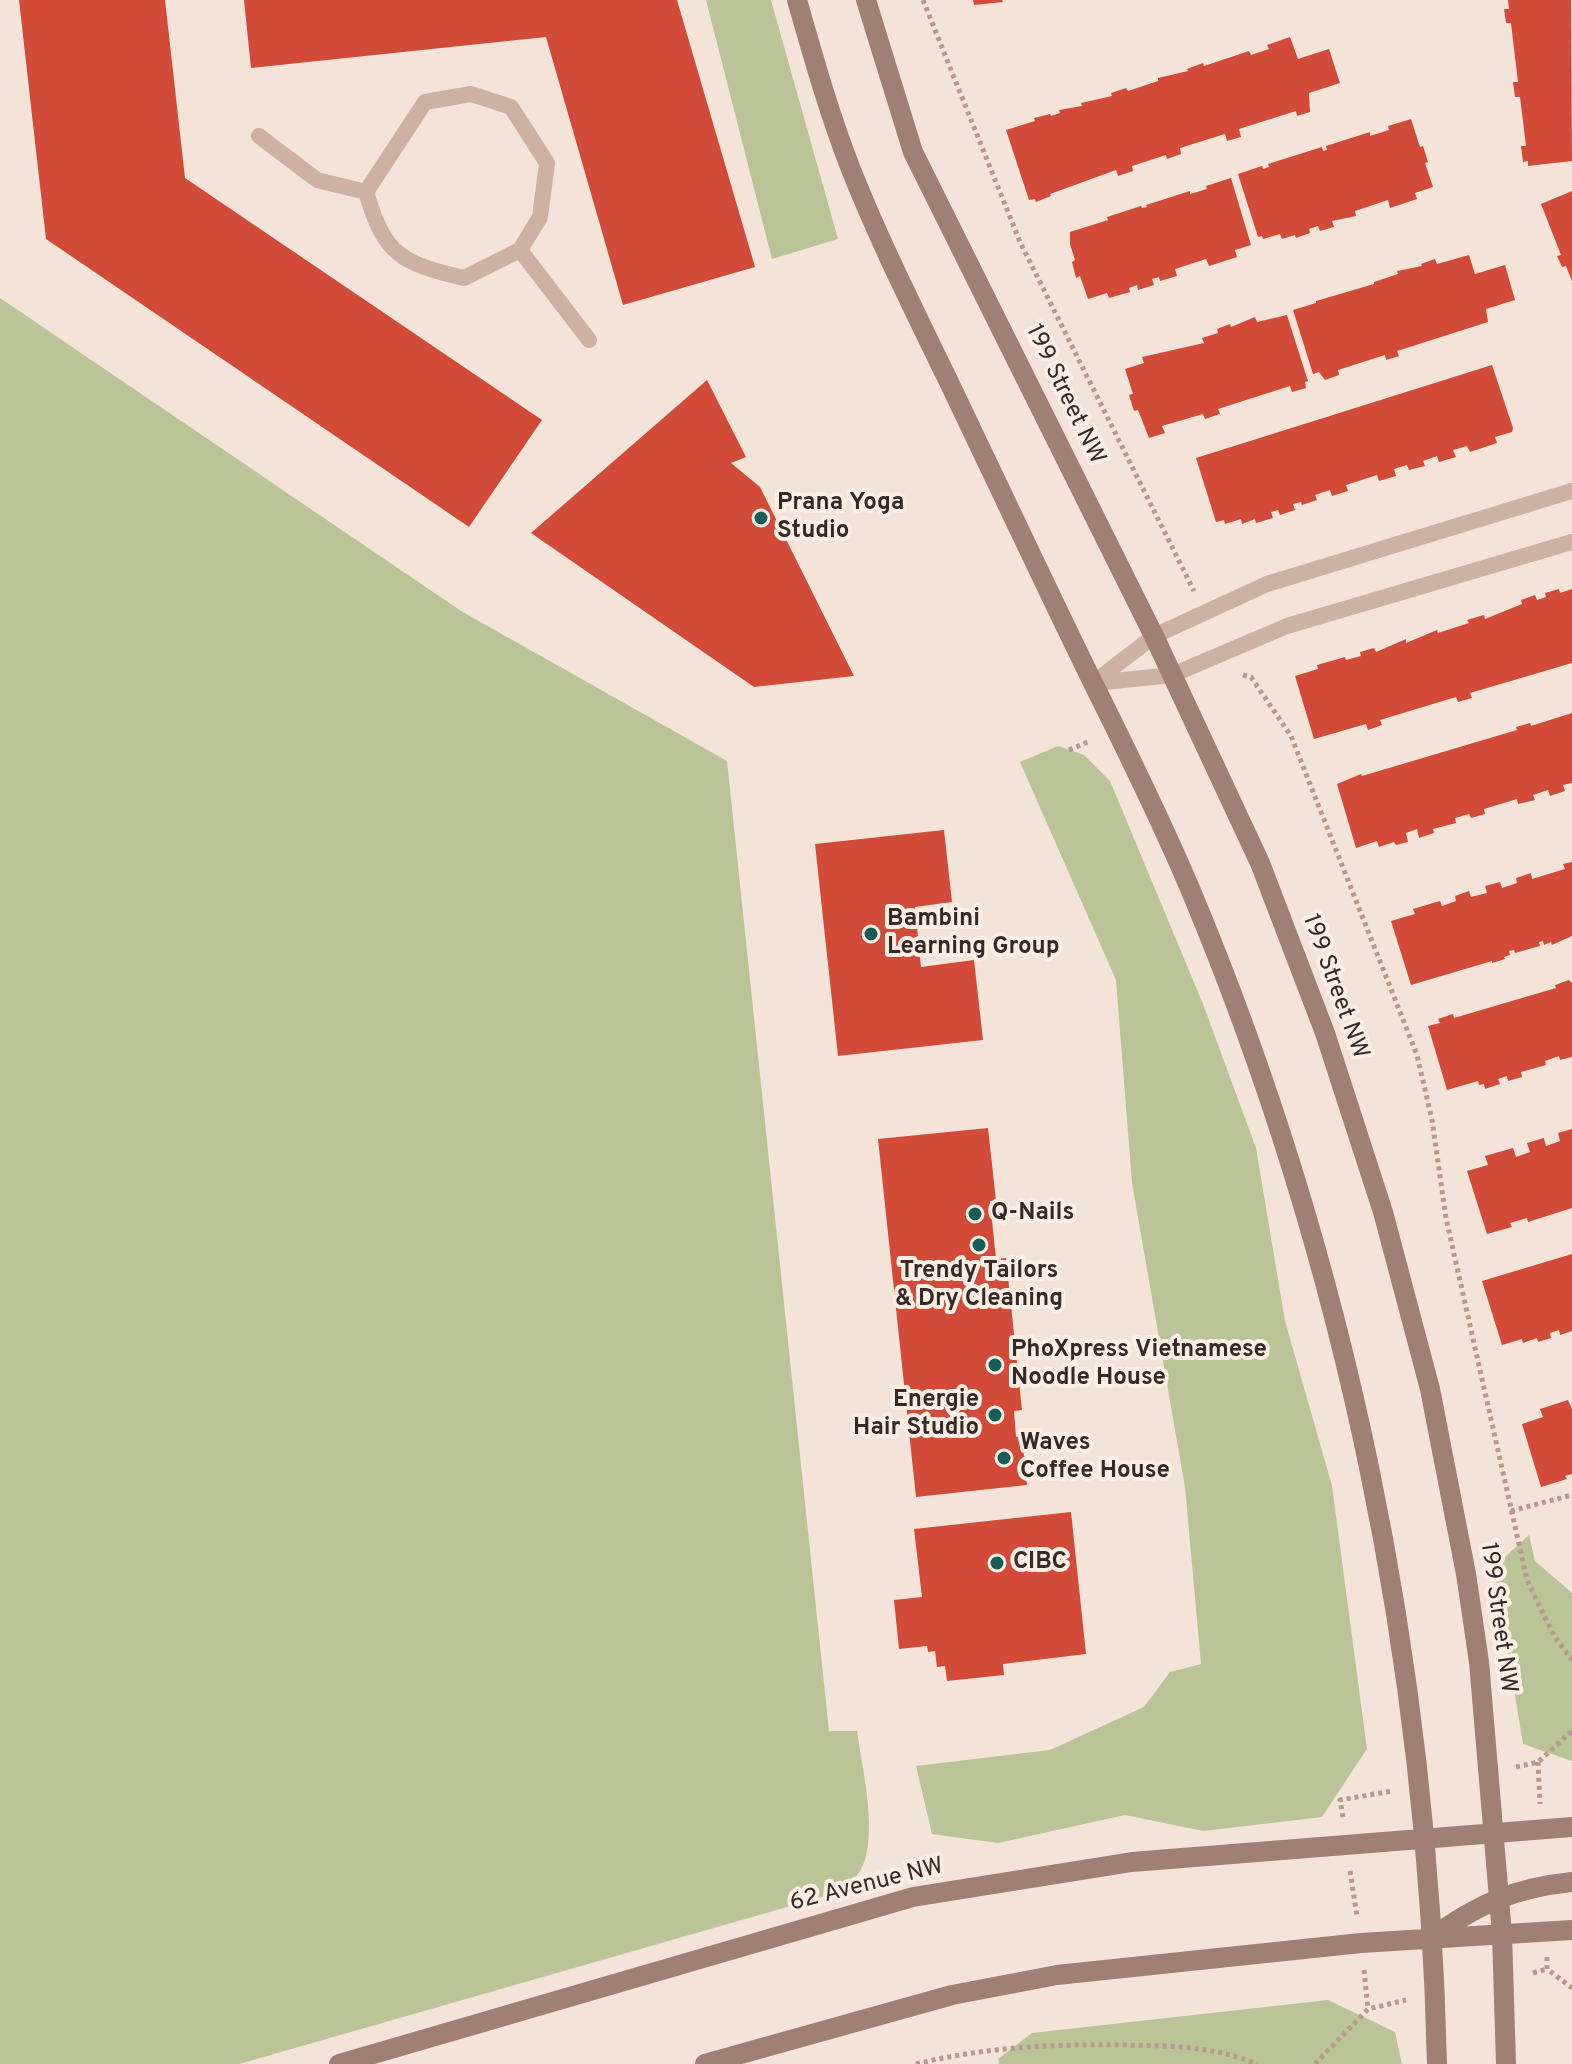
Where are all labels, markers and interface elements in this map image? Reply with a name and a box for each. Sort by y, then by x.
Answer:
street label: 199 Street NW [1018,320,1110,470]
place label: Prana Yoga Studio [777,490,904,546]
marker: Prana Yoga Studio [752,509,770,527]
place label: Bambini Learning Group [887,906,1060,962]
street label: 199 Street NW [1294,911,1374,1063]
marker: Bambini Learning Group [862,925,880,943]
place label: Q-Nails [991,1200,1074,1228]
marker: Q-Nails [966,1205,984,1223]
marker: Trendy Tailors & Dry Cleaning [970,1236,988,1254]
place label: Trendy Tailors & Dry Cleaning [895,1258,1063,1314]
place label: PhoXpress Vietnamese Noodle House [1011,1337,1267,1393]
marker: PhoXpress Vietnamese Noodle House [986,1356,1004,1374]
place label: Energie Hair Studio [853,1387,979,1443]
marker: Energie Hair Studio [986,1406,1004,1424]
place label: Waves Coffee House [1020,1430,1170,1486]
marker: Waves Coffee House [995,1449,1013,1467]
street label: 199 Street NW [1472,1541,1522,1695]
place label: CIBC [1013,1549,1067,1577]
marker: CIBC [988,1554,1006,1572]
street label: 62 Avenue NW [787,1853,947,1919]

